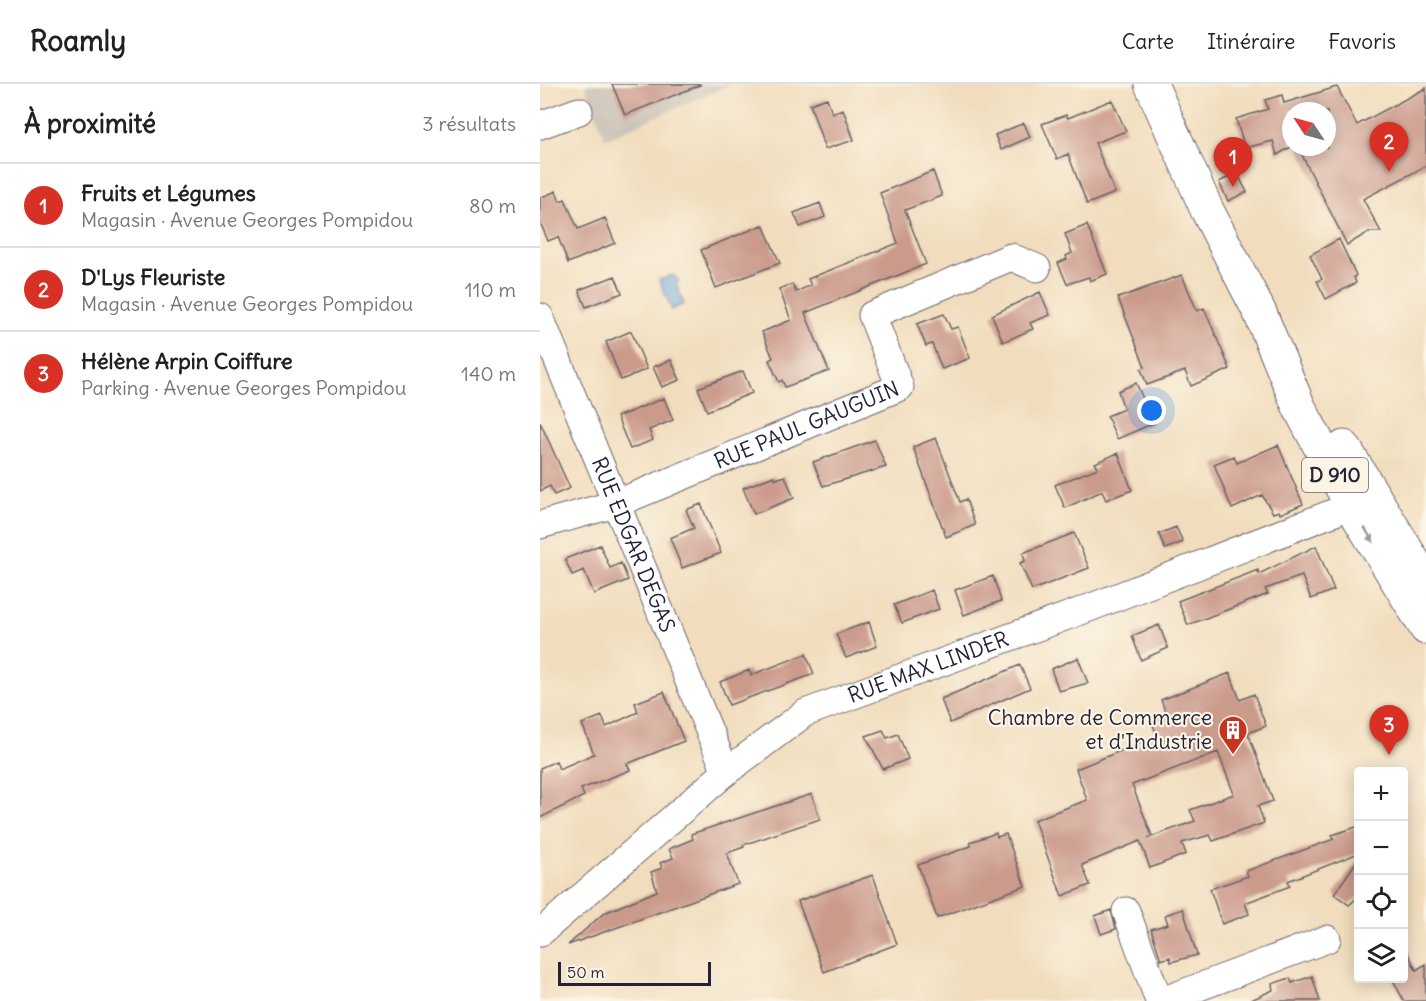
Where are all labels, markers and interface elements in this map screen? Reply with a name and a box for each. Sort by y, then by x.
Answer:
text: Roamly [30,23,126,59]
text: Carte [1122,28,1174,55]
text: Itinéraire [1207,28,1295,55]
text: Favoris [1328,28,1396,55]
north arrow [1282,102,1336,156]
text: À proximité [24,107,156,140]
text: 3 résultats [422,111,516,136]
pin: 2 [1370,122,1408,172]
pin: 1 [1214,138,1252,187]
text: Fruits et Légumes [81,179,256,207]
text: 1 [40,193,47,218]
text: 80 m [469,193,516,218]
text: Magasin · Avenue Georges Pompidou [81,207,413,232]
text: D'Lys Fleuriste [81,263,225,291]
text: 2 [38,277,49,302]
text: 110 m [465,277,516,302]
text: Magasin · Avenue Georges Pompidou [81,291,413,316]
text: Hélène Arpin Coiffure [81,347,293,375]
text: 3 [38,361,49,386]
text: 140 m [461,361,516,386]
text: Parking · Avenue Georges Pompidou [81,375,406,400]
street label: RUE PAUL GAUGUIN [710,375,903,475]
your location [1137,396,1166,425]
street label: RUE EDGAR DEGAS [586,453,681,636]
road number: D 910 [1302,458,1368,492]
one-way arrow [1363,527,1374,543]
street label: RUE MAX LINDER [844,625,1012,709]
place label: Chambre de Commerce et d'Industrie [988,704,1212,755]
pin: 3 [1370,706,1408,755]
building icon: Chambre de Commerce et d'Industrie [1217,714,1249,756]
map controls [1354,767,1408,983]
button: + [1354,767,1408,821]
button: − [1354,821,1408,875]
button: locate [1354,875,1408,929]
button: layers [1354,929,1408,983]
scale bar [558,959,711,986]
text: 50 m [567,962,605,982]

